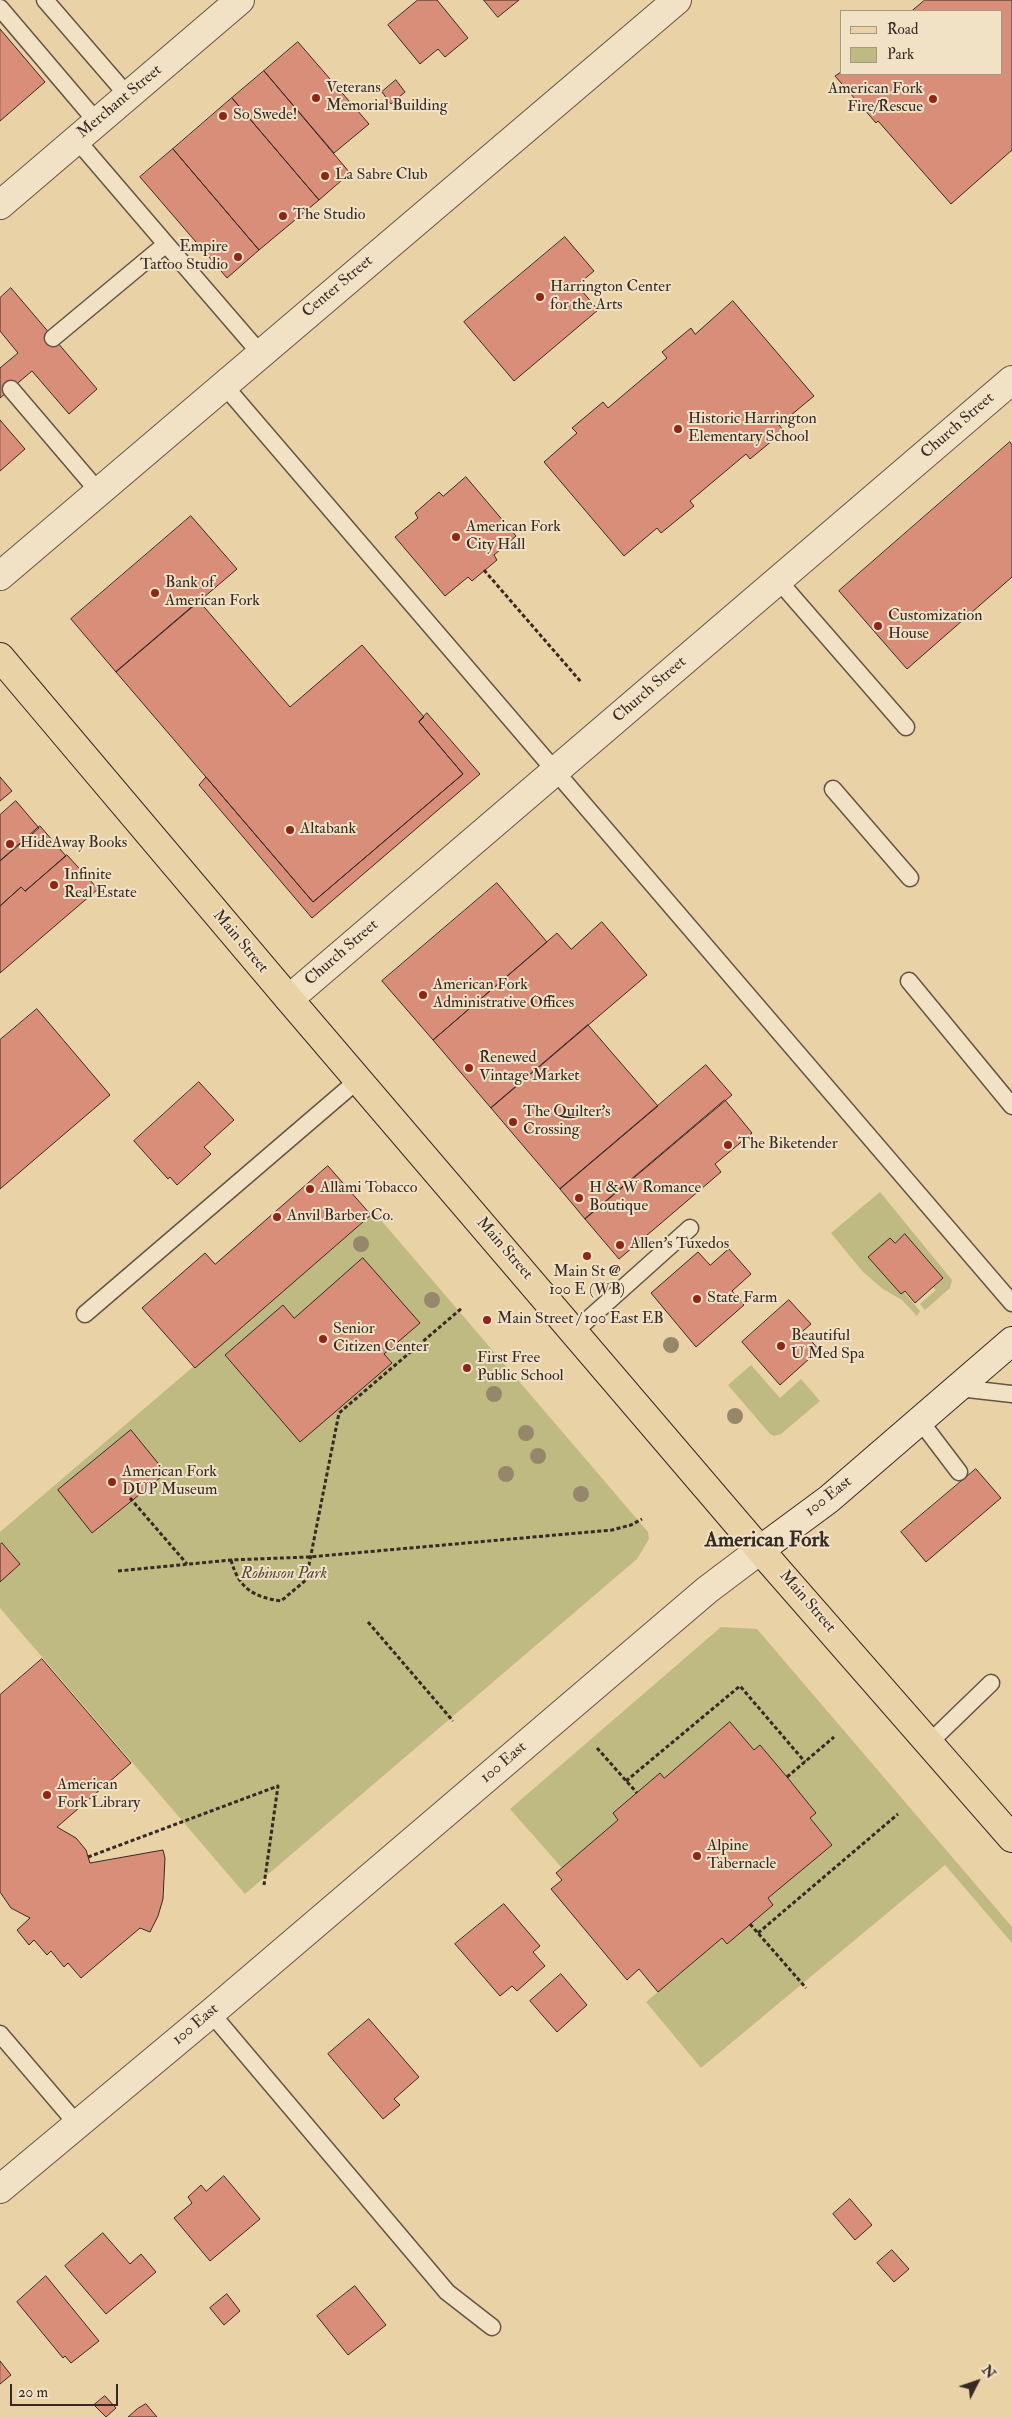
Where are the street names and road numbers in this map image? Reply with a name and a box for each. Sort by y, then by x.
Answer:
street label: Merchant Street [74,61,166,143]
street label: Center Street [299,252,377,322]
street label: Church Street [917,389,999,463]
street label: Church Street [609,653,691,727]
street label: Main Street [208,907,272,977]
street label: Church Street [301,916,383,990]
street label: Main Street [472,1214,536,1284]
street label: 100 East [802,1473,856,1521]
street label: Main Street [775,1567,839,1637]
street label: 100 East [477,1738,531,1788]
street label: 100 East [169,2000,223,2050]

